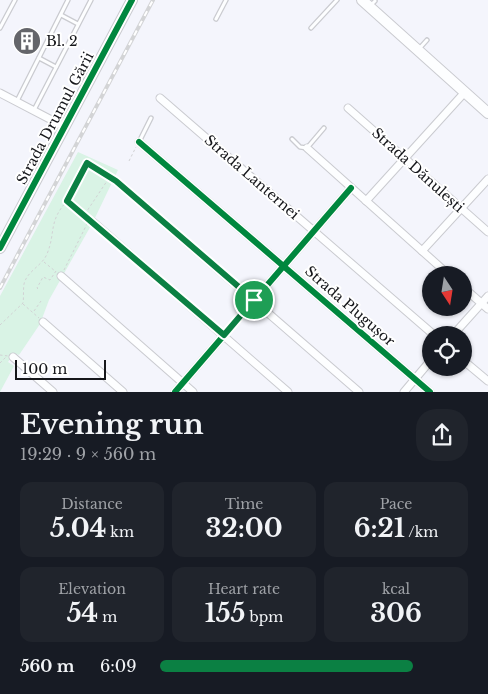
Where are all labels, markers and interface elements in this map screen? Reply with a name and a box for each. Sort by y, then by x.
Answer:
building icon: Bl. 2 [12,26,42,56]
place label: Bl. 2 [46,32,78,50]
street label: Strada Drumul Gării [12,49,98,187]
street label: Strada Dănulești [368,124,468,216]
street label: Strada Lanternei [201,131,303,223]
street label: Strada Plugușor [301,262,399,350]
north arrow [422,266,472,316]
map controls [422,266,472,376]
pin [233,279,275,321]
icon: arrive [240,286,268,314]
button: locate [422,326,472,376]
scale bar [15,357,106,380]
text: 100 m [22,360,67,378]
text: Evening run [20,407,204,442]
button: share [416,409,468,461]
text: 19:29 · 9 × 560 m [20,444,156,464]
text: Distance [61,495,123,513]
text: Time [225,495,263,513]
text: Pace [380,495,412,513]
text: 5.04 [50,513,106,544]
text: 32:00 [205,513,283,544]
text: 6:21 [354,513,405,544]
text: km [106,523,134,541]
text: /km [405,523,438,541]
text: Elevation [58,580,126,598]
text: Heart rate [208,580,280,598]
text: kcal [382,580,410,598]
text: 54 [67,598,98,629]
text: 155 [205,598,245,629]
text: 306 [370,598,422,629]
text: m [98,608,117,626]
text: bpm [245,608,283,626]
text: 560 m [20,656,74,676]
text: 6:09 [100,656,137,676]

